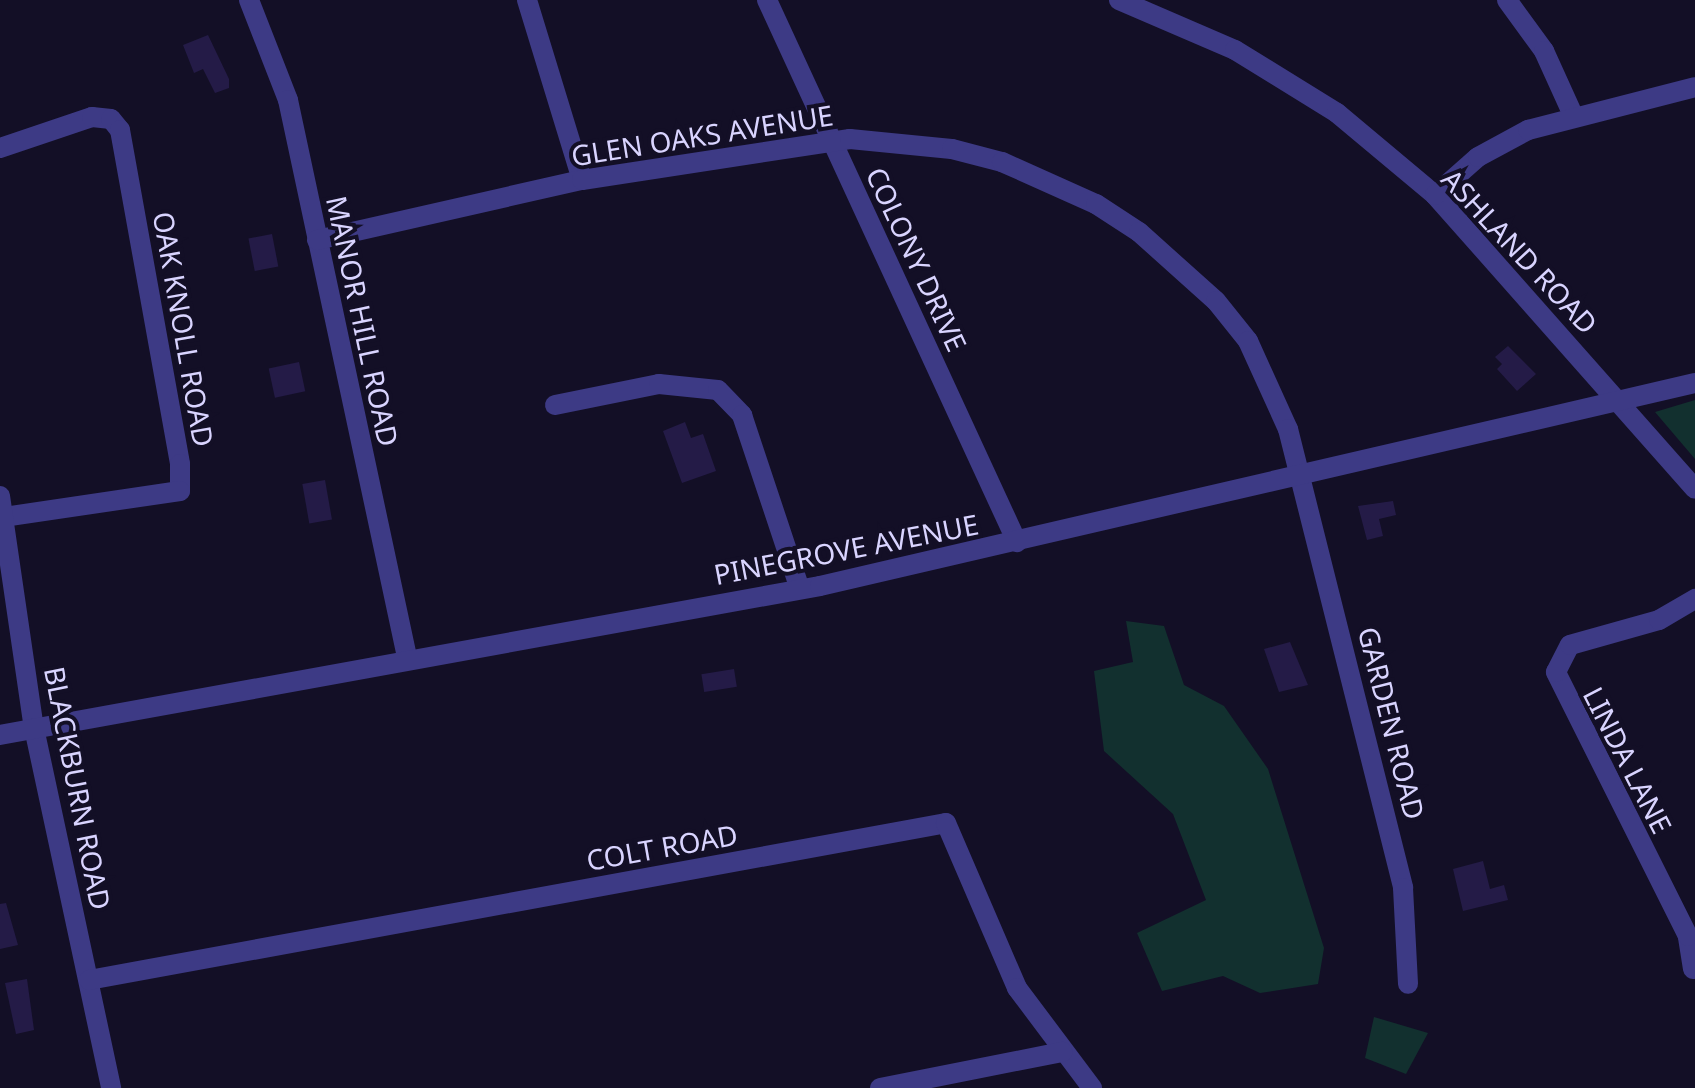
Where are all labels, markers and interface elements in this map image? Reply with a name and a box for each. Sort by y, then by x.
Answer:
street label: GLEN OAKS AVENUE [569,98,835,172]
street label: COLONY DRIVE [860,162,974,356]
street label: ASHLAND ROAD [1435,162,1605,340]
street label: MANOR HILL ROAD [320,193,406,449]
street label: OAK KNOLL ROAD [147,209,221,449]
street label: PINEGROVE AVENUE [711,507,981,591]
street label: GARDEN ROAD [1352,623,1432,823]
street label: BLACKBURN ROAD [38,664,118,912]
street label: LINDA LANE [1577,681,1679,839]
street label: COLT ROAD [584,817,740,877]

